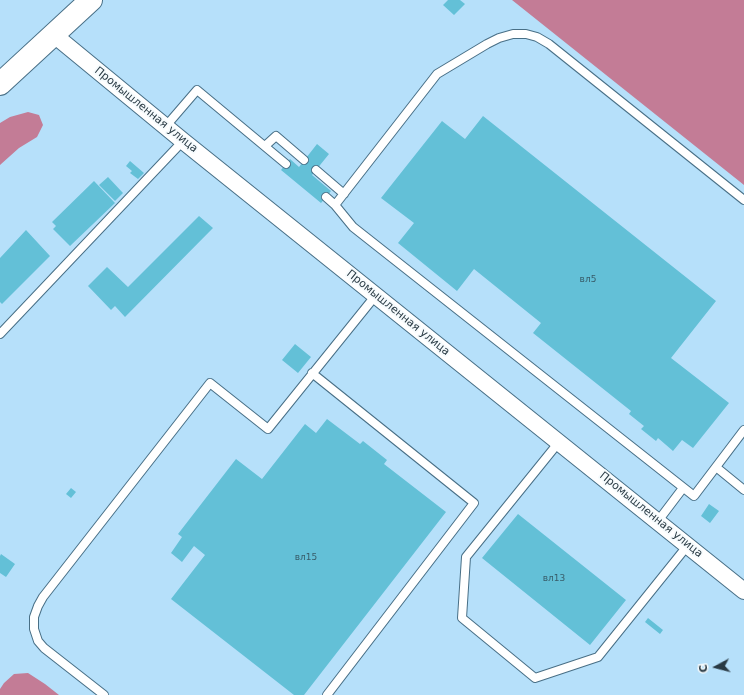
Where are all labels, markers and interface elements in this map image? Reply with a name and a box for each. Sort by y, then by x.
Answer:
street label: Промышленная улица [92,64,200,156]
street label: Промышленная улица [344,267,452,359]
house number: вл5 [580,275,596,285]
street label: Промышленная улица [597,469,705,561]
house number: вл15 [295,553,317,563]
house number: вл13 [543,574,565,584]
north arrow [696,647,736,687]
text: С [697,664,711,673]

